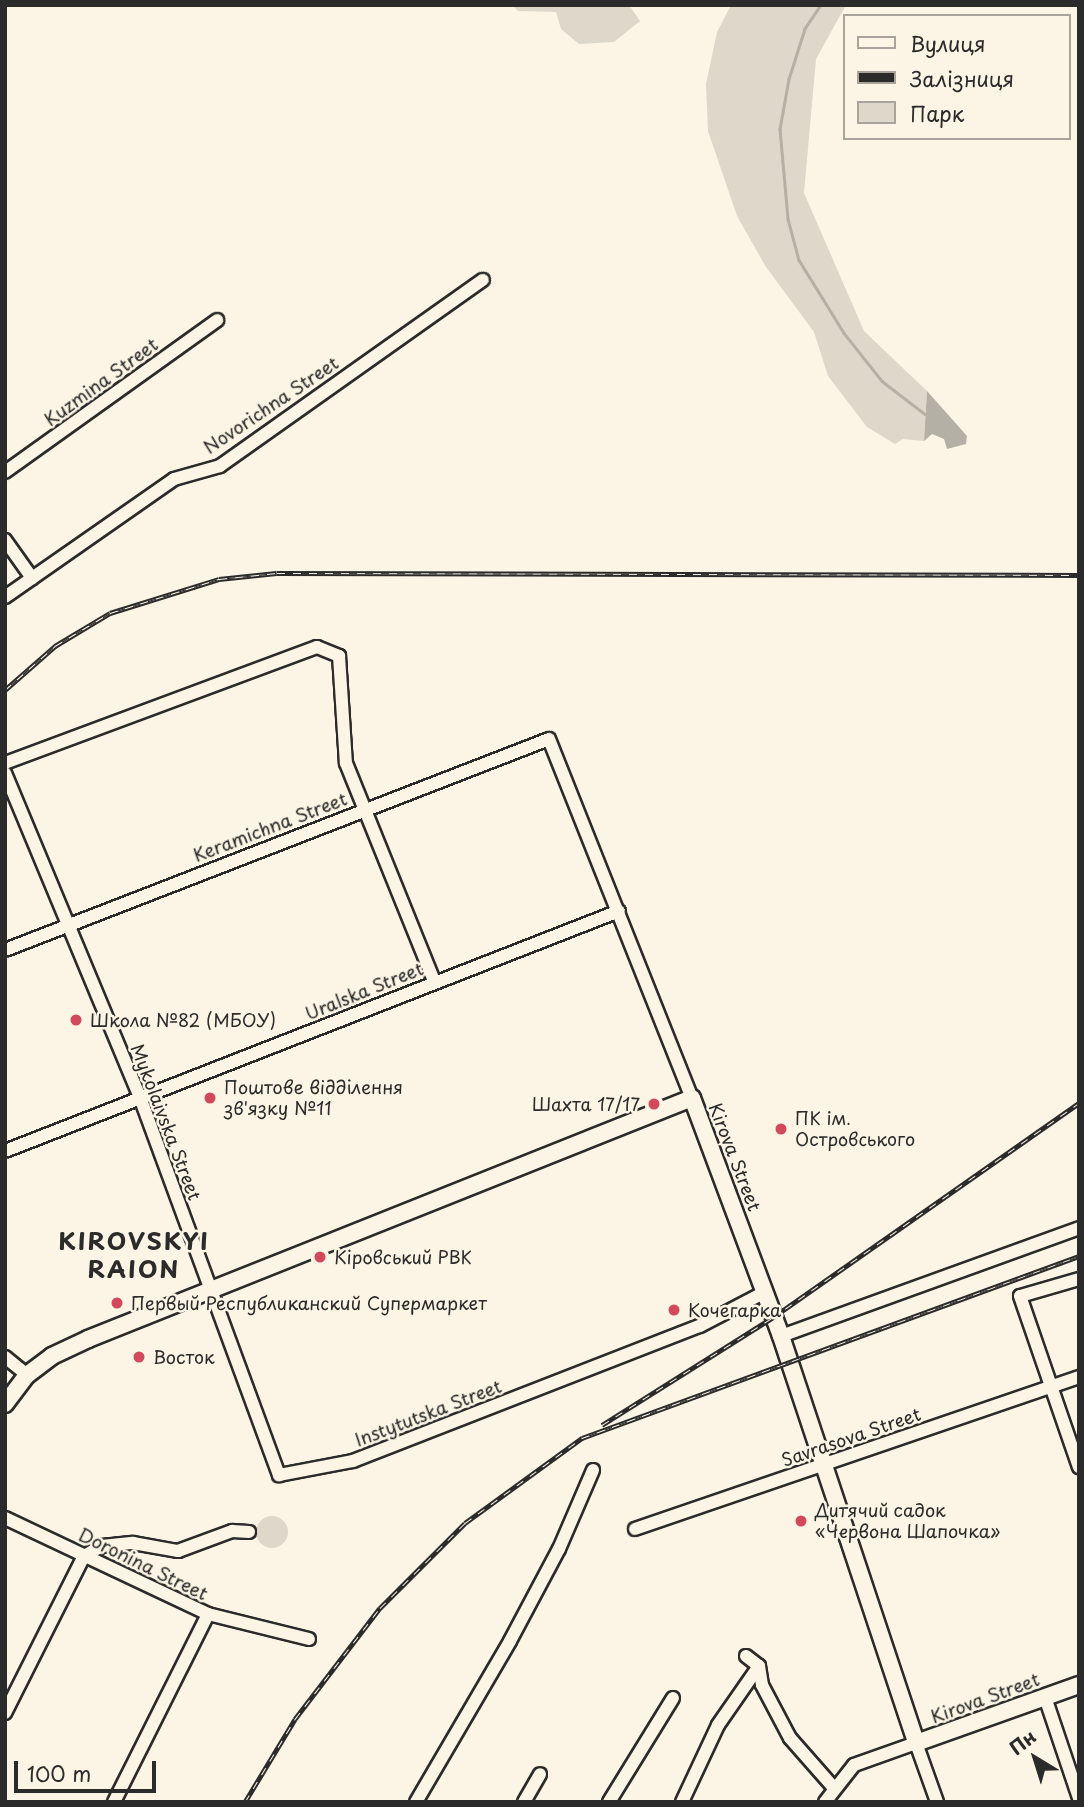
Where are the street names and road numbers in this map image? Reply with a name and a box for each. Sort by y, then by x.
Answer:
street label: Kuzmina Street [40,334,162,430]
street label: Novorichna Street [199,352,343,458]
street label: Keramichna Street [190,788,350,866]
street label: Uralska Street [301,957,427,1025]
street label: Mykolaivska Street [126,1040,206,1204]
street label: Kirova Street [704,1100,766,1214]
street label: Instytutska Street [351,1375,505,1451]
street label: Savrasova Street [778,1403,924,1471]
street label: Doronina Street [75,1523,211,1605]
street label: Kirova Street [927,1668,1043,1728]

